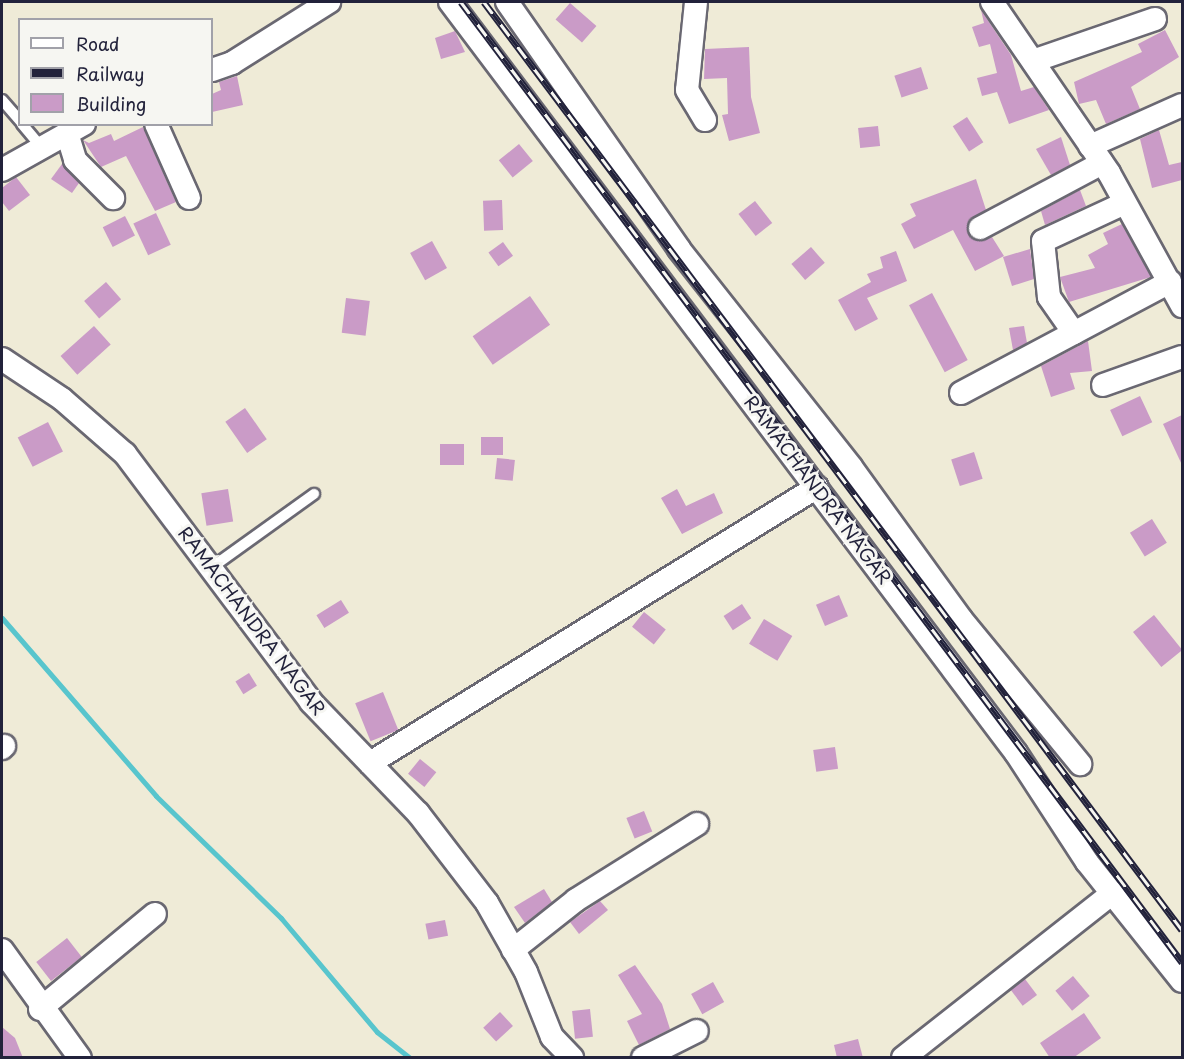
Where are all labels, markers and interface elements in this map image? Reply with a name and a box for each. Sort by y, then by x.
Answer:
legend [18,18,213,126]
text: Road [76,30,120,57]
text: Railway [76,60,144,87]
text: Building [76,90,146,117]
street label: RAMACHANDRA NAGAR [740,392,896,588]
street label: RAMACHANDRA NAGAR [174,523,330,719]

